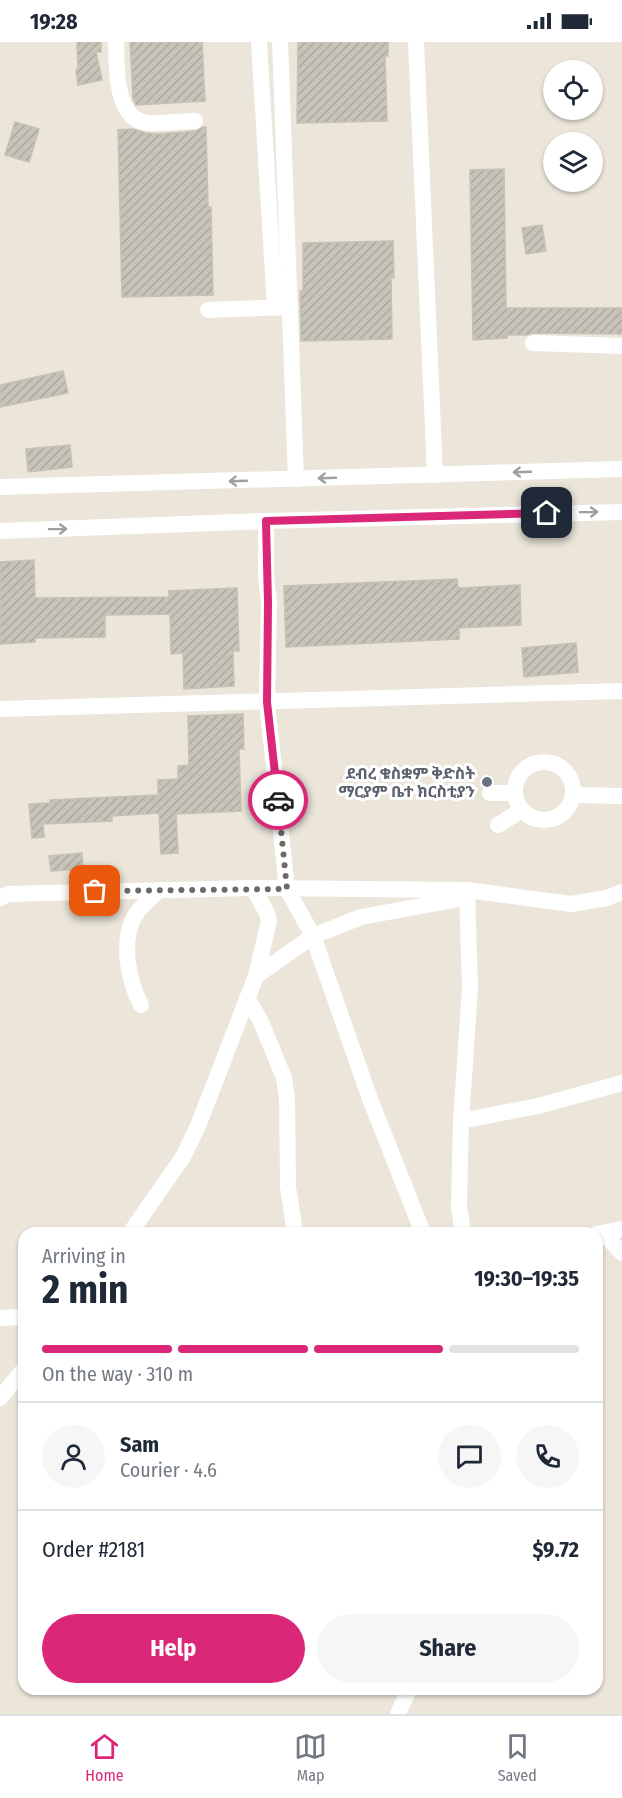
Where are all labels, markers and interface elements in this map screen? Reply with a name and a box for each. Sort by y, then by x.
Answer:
text: 19:28 [30,8,78,35]
map controls [543,60,603,192]
button: locate [543,60,603,120]
button: layers [543,132,603,192]
one-way arrow [512,466,532,478]
one-way arrow [317,472,337,484]
one-way arrow [228,475,248,486]
pin [521,487,572,538]
icon: home [530,496,563,529]
one-way arrow [579,506,599,518]
one-way arrow [48,523,68,535]
place label: ደብረ ቁስቋም ቅድስት ማርያም ቤተ ክርስቲያን [338,764,475,801]
courier [248,770,308,830]
marker: ደብረ ቁስቋም ቅድስት ማርያም ቤተ ክርስቲያን [480,775,494,789]
icon: car [262,784,295,817]
pin [69,865,120,916]
icon: bag [78,874,111,907]
text: Arriving in [42,1244,126,1268]
text: 19:30–19:35 [474,1265,579,1292]
text: 2 min [42,1267,128,1313]
text: On the way · 310 m [42,1362,193,1386]
button: person [42,1425,105,1488]
button: chat [438,1425,501,1488]
button: phone [516,1425,579,1488]
text: Sam [120,1431,159,1458]
text: Courier · 4.6 [120,1458,217,1482]
text: Order #2181 [42,1536,145,1563]
text: $9.72 [532,1536,579,1563]
button: Help [42,1614,305,1683]
button: Share [317,1614,579,1683]
tab: Home [85,1730,124,1785]
tab: Map [294,1730,327,1785]
tab: Saved [498,1730,537,1785]

